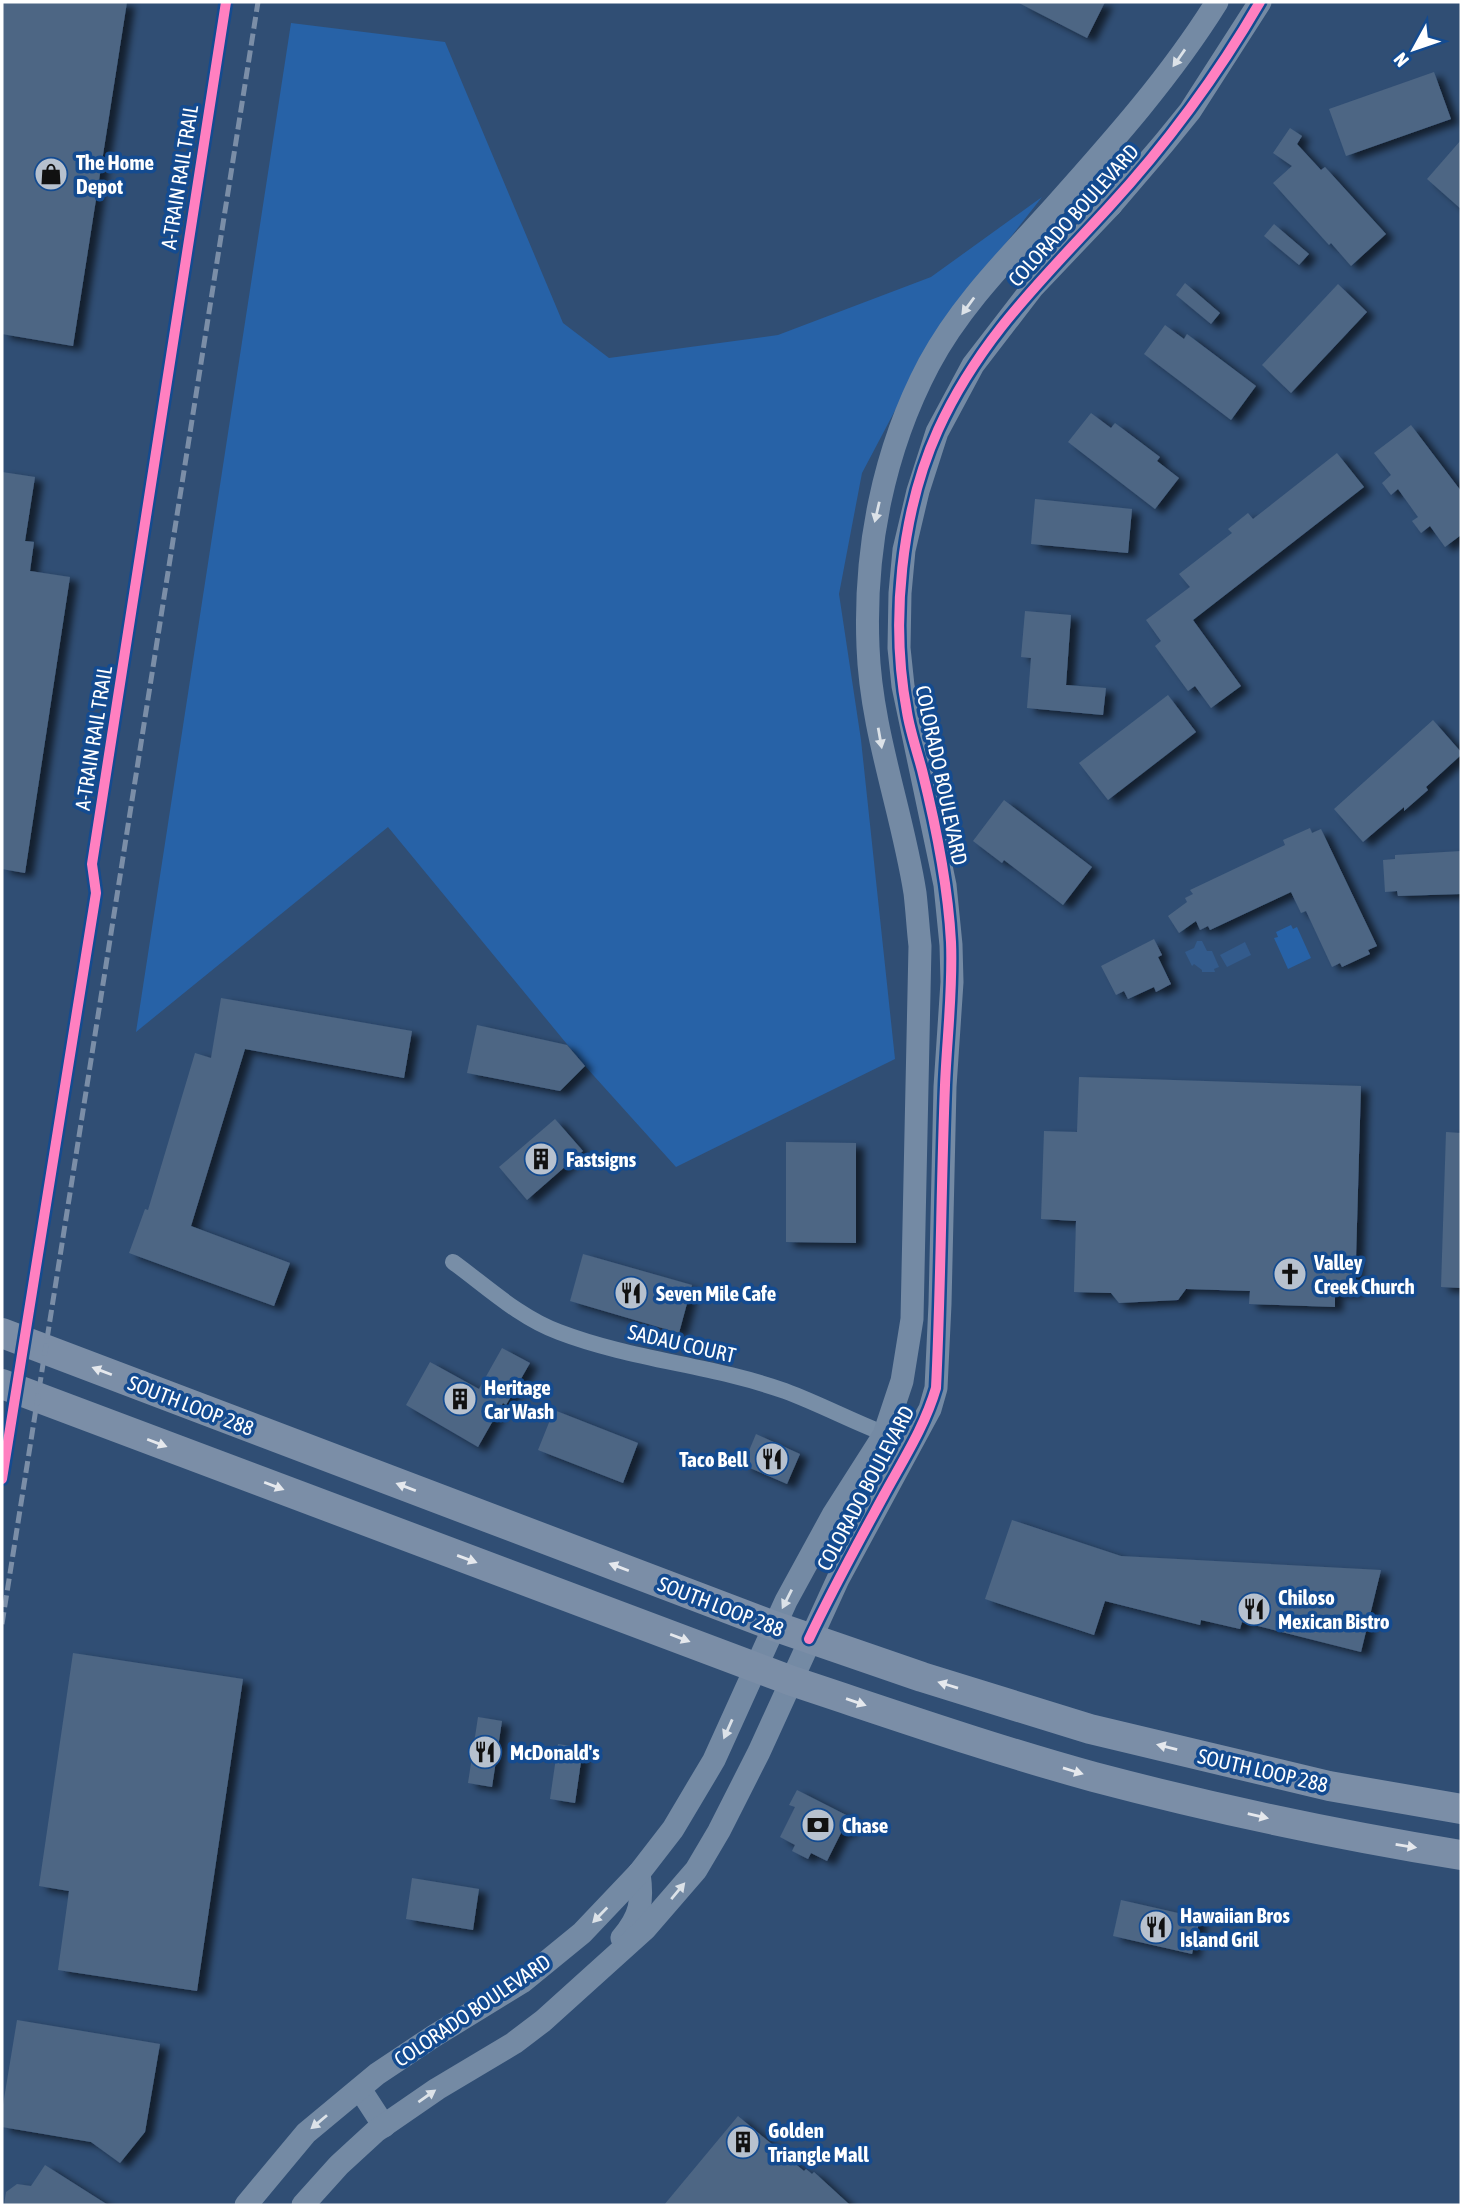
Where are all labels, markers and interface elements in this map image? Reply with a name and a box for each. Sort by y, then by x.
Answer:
north arrow [1379,14,1449,84]
one-way arrow [1172,49,1186,67]
text: N [1389,49,1413,71]
street label: A-TRAIN RAIL TRAIL [156,103,202,251]
street label: COLORADO BOULEVARD [1003,139,1143,291]
place label: The Home Depot [76,150,154,198]
shop icon: The Home Depot [32,155,70,193]
one-way arrow [961,297,975,315]
one-way arrow [872,501,883,523]
street label: A-TRAIN RAIL TRAIL [70,664,116,812]
street label: COLORADO BOULEVARD [911,683,973,867]
one-way arrow [875,727,886,749]
building icon: Fastsigns [522,1140,560,1178]
place label: Fastsigns [566,1147,637,1171]
place label: Valley Creek Church [1313,1250,1415,1298]
church icon: Valley Creek Church [1271,1255,1309,1293]
restaurant icon: Seven Mile Cafe [612,1274,650,1312]
place label: Seven Mile Cafe [656,1281,776,1305]
street label: SADAU COURT [626,1319,738,1367]
one-way arrow [91,1366,112,1377]
street label: SOUTH LOOP 288 [125,1370,257,1440]
place label: Heritage Car Wash [484,1375,554,1423]
building icon: Heritage Car Wash [441,1380,479,1418]
street label: COLORADO BOULEVARD [811,1402,919,1574]
one-way arrow [147,1437,168,1448]
restaurant icon: Taco Bell [753,1440,791,1478]
place label: Taco Bell [679,1447,748,1471]
one-way arrow [263,1481,284,1492]
one-way arrow [395,1481,416,1492]
one-way arrow [457,1553,478,1564]
one-way arrow [608,1562,629,1573]
street label: SOUTH LOOP 288 [655,1571,787,1641]
place label: Chiloso Mexican Bistro [1278,1585,1390,1633]
one-way arrow [782,1590,794,1610]
restaurant icon: Chiloso Mexican Bistro [1235,1590,1273,1628]
one-way arrow [670,1633,691,1644]
one-way arrow [938,1679,959,1689]
one-way arrow [846,1697,867,1708]
one-way arrow [722,1719,734,1739]
restaurant icon: McDonald's [466,1733,504,1771]
place label: McDonald's [510,1740,600,1764]
one-way arrow [1156,1741,1178,1752]
street label: SOUTH LOOP 288 [1196,1743,1331,1797]
one-way arrow [1063,1766,1084,1776]
bank icon: Chase [799,1806,837,1844]
one-way arrow [1247,1811,1269,1822]
place label: Chase [842,1813,888,1837]
one-way arrow [1395,1841,1417,1852]
one-way arrow [670,1883,685,1901]
place label: Hawaiian Bros Island Gril [1180,1903,1291,1951]
one-way arrow [593,1906,609,1923]
restaurant icon: Hawaiian Bros Island Gril [1137,1908,1175,1946]
street label: COLORADO BOULEVARD [389,1949,555,2071]
one-way arrow [418,2089,436,2103]
one-way arrow [311,2114,328,2129]
place label: Golden Triangle Mall [768,2118,869,2166]
building icon: Golden Triangle Mall [724,2123,762,2161]

